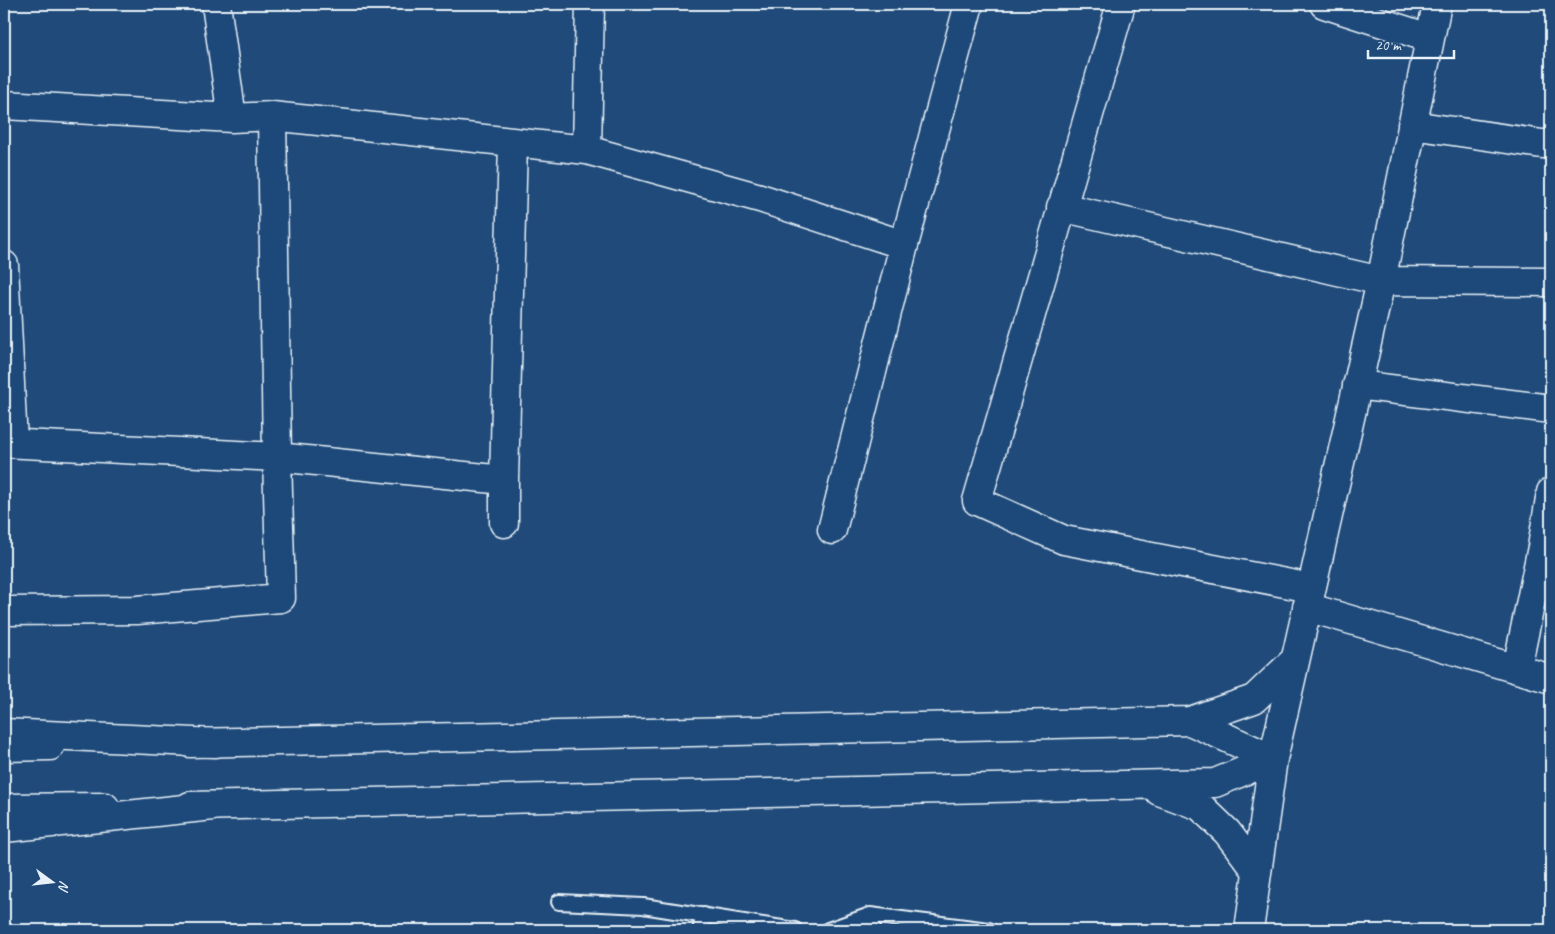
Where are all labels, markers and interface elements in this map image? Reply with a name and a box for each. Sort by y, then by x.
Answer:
scale bar [1368,28,1454,60]
text: 20 m [1375,36,1402,55]
north arrow [28,856,78,906]
text: N [54,879,73,894]

